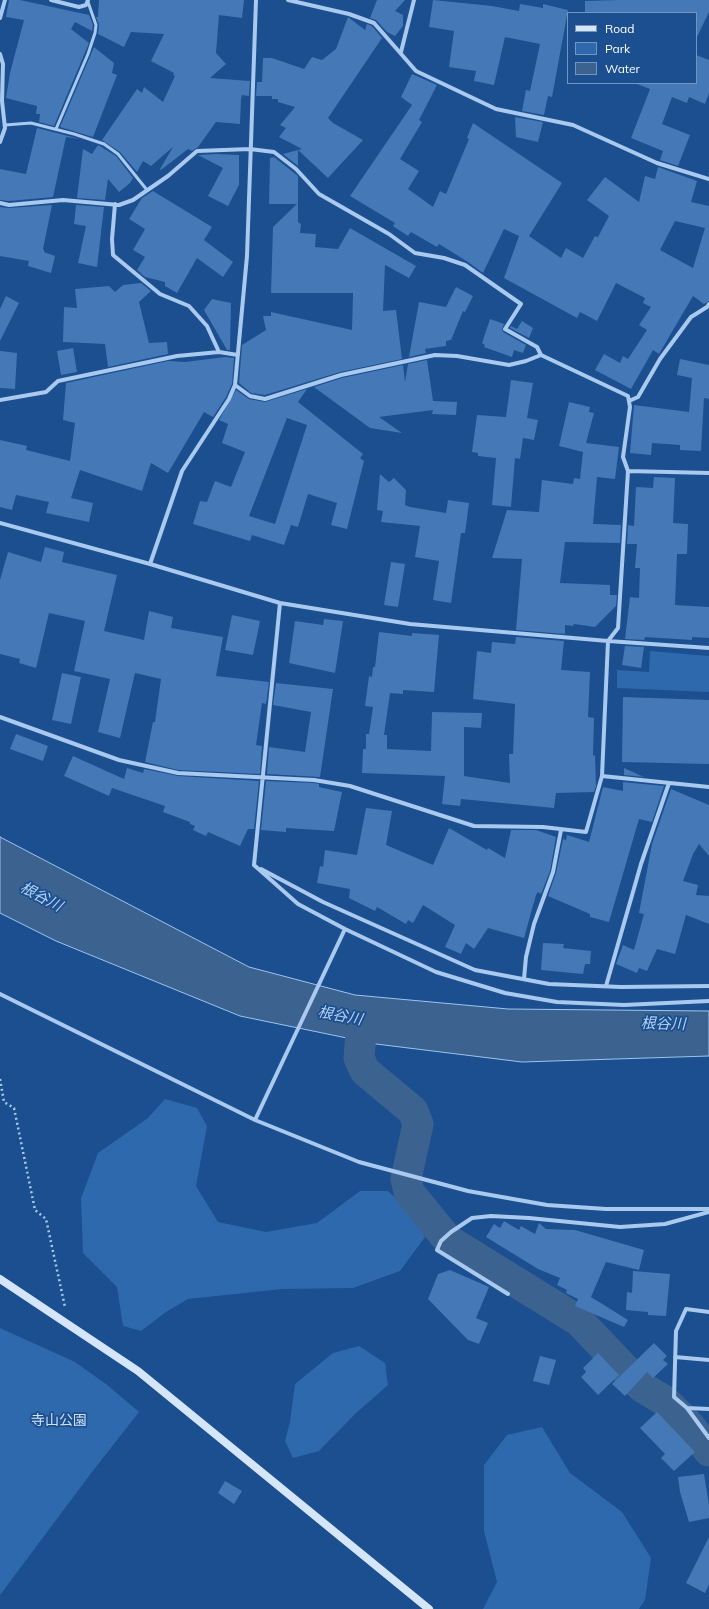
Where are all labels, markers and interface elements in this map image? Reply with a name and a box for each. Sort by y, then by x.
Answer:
legend [567,12,697,84]
text: Road [605,21,634,36]
text: Park [605,41,630,56]
text: Water [605,61,640,76]
water label: 根谷川 [17,878,65,916]
water label: 根谷川 [316,1003,364,1029]
water label: 根谷川 [640,1015,686,1033]
park label: 寺山公園 [31,1413,87,1429]

